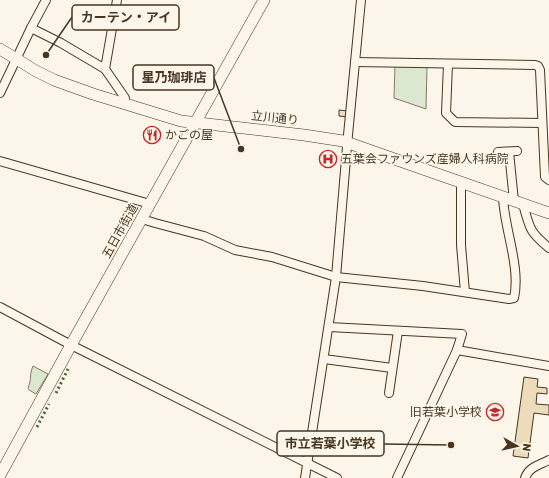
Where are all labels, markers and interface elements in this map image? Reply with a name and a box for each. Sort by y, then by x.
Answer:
callout: カーテン・アイ [72,5,179,30]
text: カーテン・アイ [81,10,171,25]
callout: 星乃珈琲店 [133,65,214,90]
text: 星乃珈琲店 [141,70,207,85]
street label: 立川通り [250,109,300,127]
restaurant icon: かごの屋 [142,125,162,145]
place label: かごの屋 [165,128,213,142]
hospital icon: 五葉会ファウンズ産婦人科病院 [318,149,338,169]
place label: 五葉会ファウンズ産婦人科病院 [341,152,509,166]
street label: 五日市街道 [99,201,141,261]
school or university icon: 旧若葉小学校 [485,402,505,422]
place label: 旧若葉小学校 [410,405,482,419]
north arrow [497,426,537,466]
callout: 市立若葉小学校 [277,431,384,456]
text: 市立若葉小学校 [284,436,376,451]
text: N [519,442,533,452]

